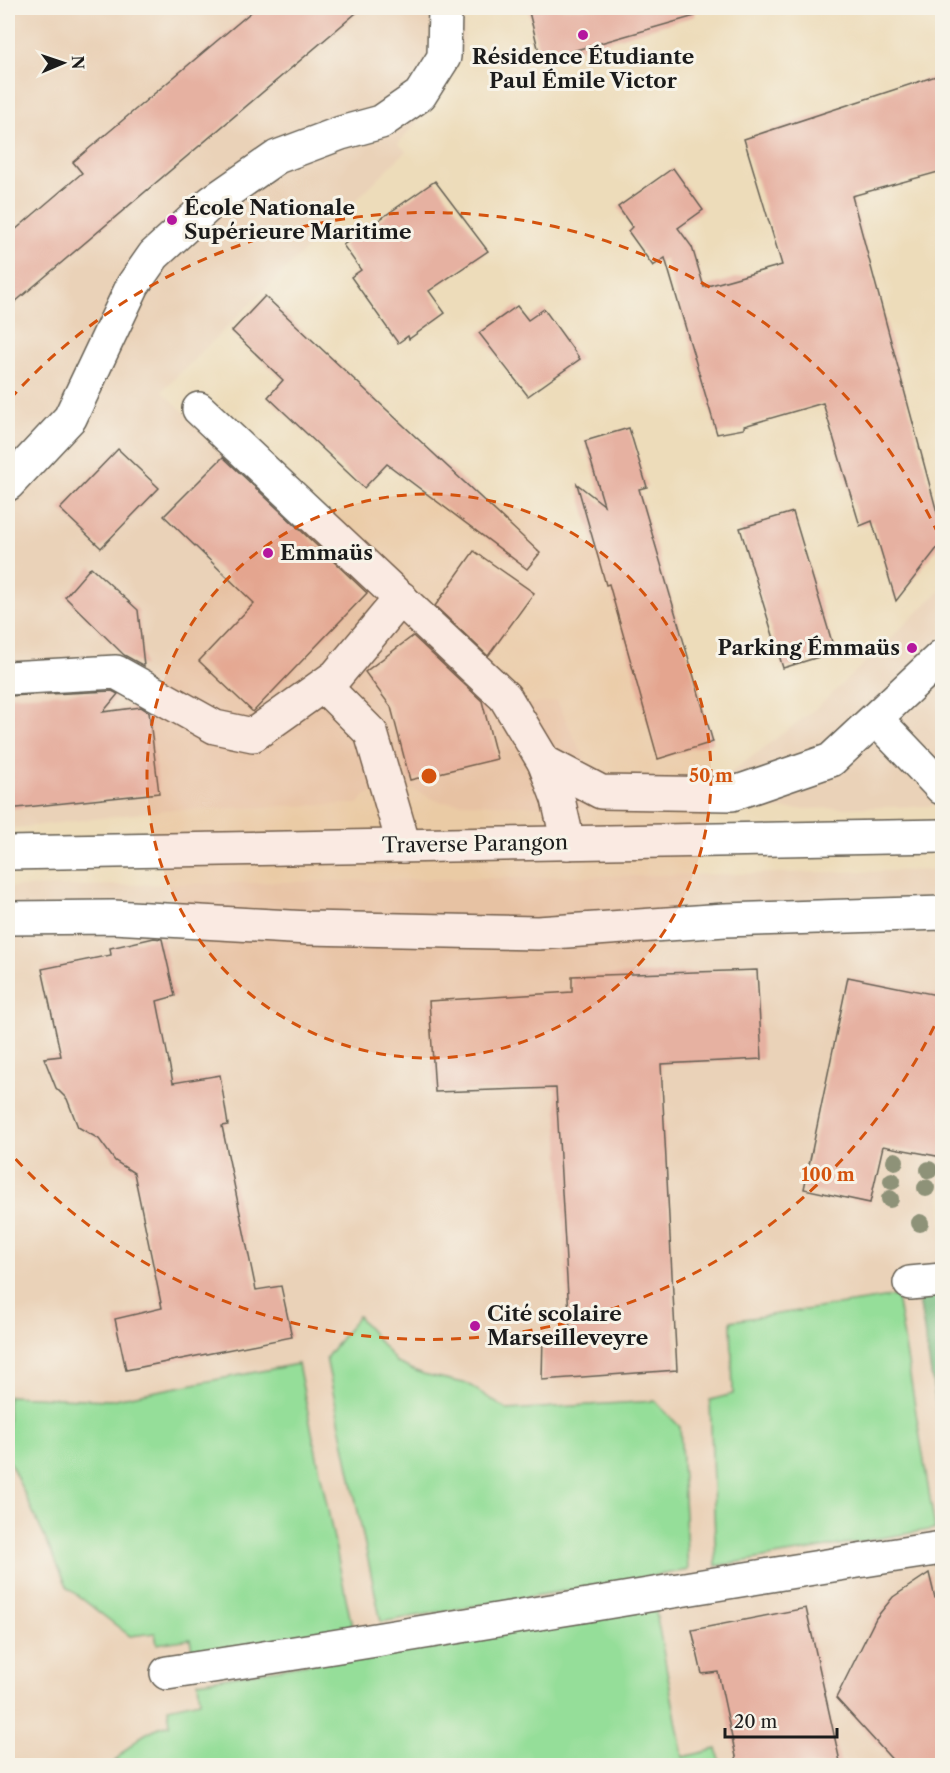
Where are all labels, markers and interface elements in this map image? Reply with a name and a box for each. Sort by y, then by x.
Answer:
marker: Résidence Étudiante Paul Émile Victor [576,28,590,42]
north arrow [33,33,93,93]
place label: Résidence Étudiante Paul Émile Victor [472,44,694,93]
text: N [68,55,88,70]
place label: École Nationale Supérieure Maritime [184,195,411,244]
marker: École Nationale Supérieure Maritime [165,213,179,227]
place label: Emmaüs [280,540,373,565]
marker: Emmaüs [261,546,275,560]
place label: Parking Émmaüs [718,635,900,660]
marker: Parking Émmaüs [905,641,919,655]
text: 50 m [689,765,733,787]
centre of rings [419,766,439,786]
street label: Traverse Parangon [382,829,568,858]
text: 100 m [801,1164,855,1186]
place label: Cité scolaire Marseilleveyre [487,1301,648,1350]
marker: Cité scolaire Marseilleveyre [468,1319,482,1333]
scale bar [725,1701,838,1739]
text: 20 m [734,1711,778,1733]

